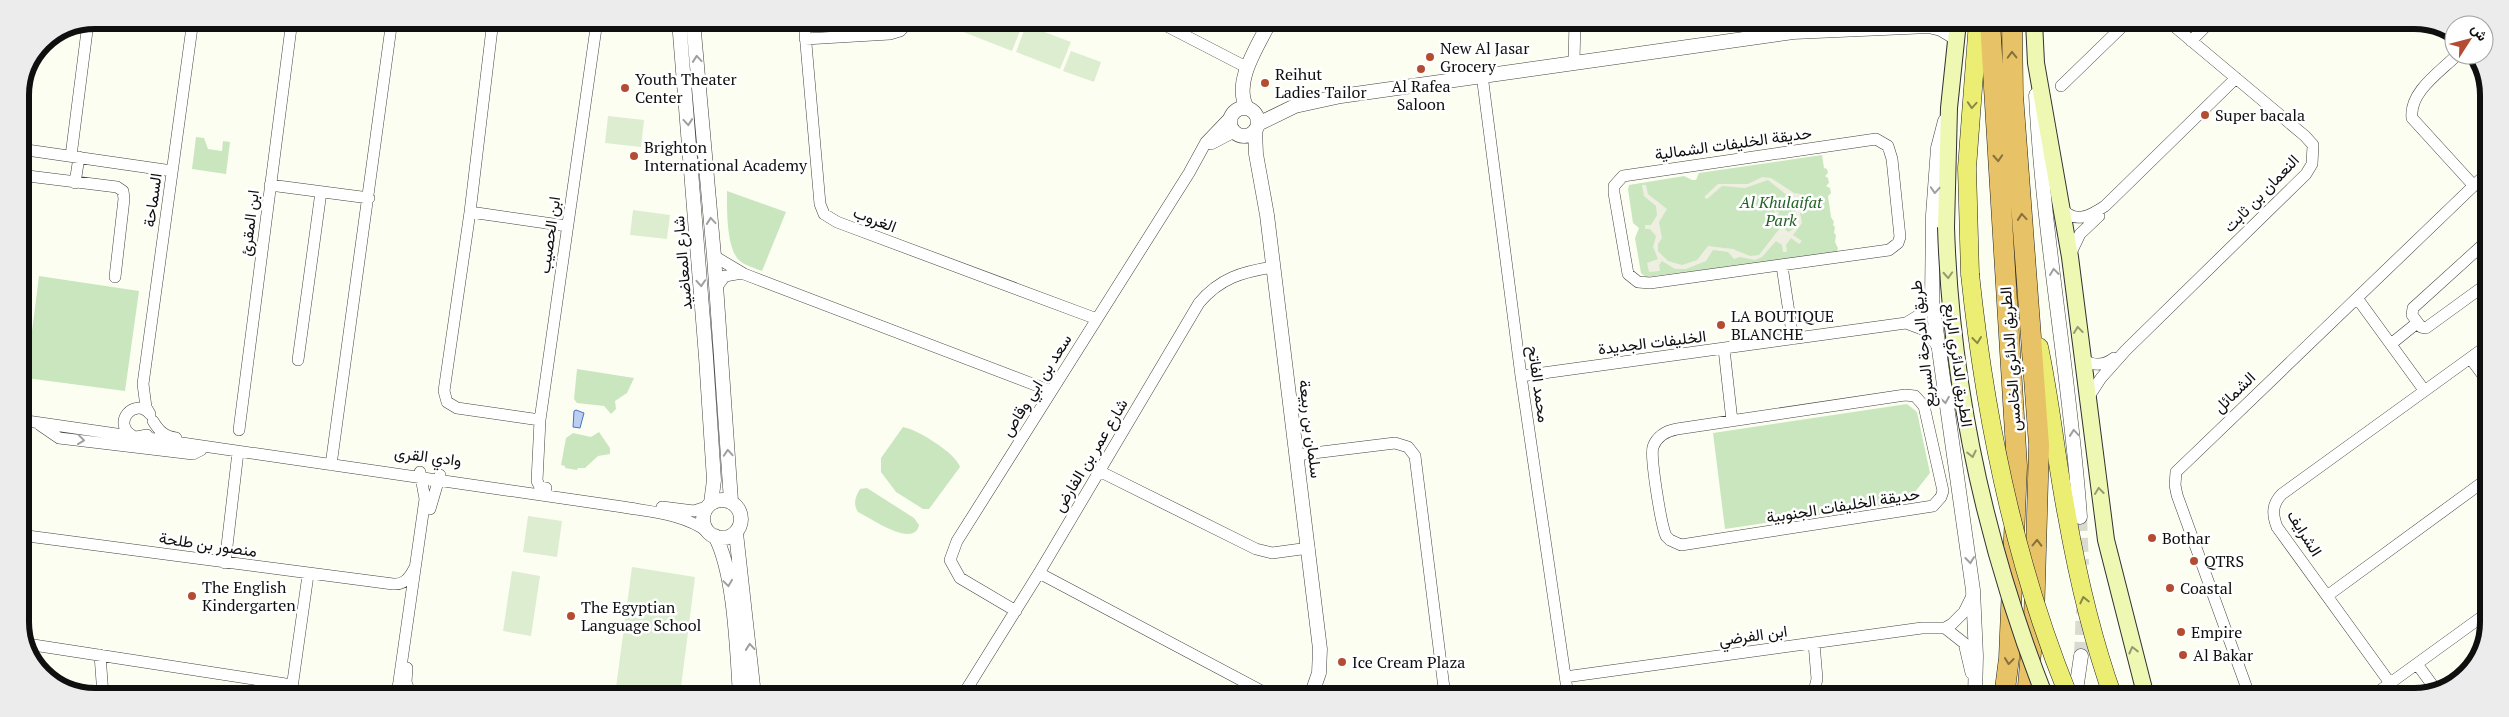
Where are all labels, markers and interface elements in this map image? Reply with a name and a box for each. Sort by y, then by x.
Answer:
north arrow [2444,15,2494,65]
text: ش [2467,20,2493,45]
place label: New Al Jasar Grocery [1440,37,1530,77]
marker: New Al Jasar Grocery [1424,51,1436,63]
one-way arrow [2007,51,2018,59]
one-way arrow [692,55,703,63]
place label: Reihut Ladies Tailor [1275,63,1367,103]
marker: Al Rafea Saloon [1415,63,1427,75]
place label: Youth Theater Center [635,68,738,108]
place label: Al Rafea Saloon [1391,75,1451,115]
marker: Reihut Ladies Tailor [1259,77,1271,89]
marker: Youth Theater Center [619,82,631,94]
one-way arrow [1966,102,1977,110]
place label: Super bacala [2215,104,2305,126]
marker: Super bacala [2199,109,2211,121]
one-way arrow [682,118,693,126]
street label: حديقة الخليفات الشمالية [1653,121,1813,165]
place label: Brighton International Academy [644,136,808,176]
street label: النعمان بن ثابت [2218,149,2304,237]
marker: Brighton International Academy [628,150,640,162]
one-way arrow [1992,154,2003,162]
street label: السماحة [137,172,167,228]
one-way arrow [1930,186,1941,194]
street label: ابن المقرئ [234,189,264,257]
park label: Al Khulaifat Park [1739,191,1823,231]
street label: ابن الحصيب [533,195,565,275]
street label: الغروب [850,201,900,237]
one-way arrow [2017,213,2028,221]
street label: شارع المعاضيد [667,215,698,311]
one-way arrow [706,217,717,225]
one-way arrow [2049,268,2060,276]
one-way arrow [1942,272,1953,280]
street label: طريق الدوحة السريع [1904,279,1941,409]
one-way arrow [695,280,706,288]
street label: الطريق الدائري الخامس [1994,286,2029,432]
street label: الطريق الدائري الرابع [1936,302,1979,429]
place label: LA BOUTIQUE BLANCHE [1731,305,1834,345]
marker: LA BOUTIQUE BLANCHE [1715,319,1727,331]
street label: الخليفات الجديدة [1597,324,1707,360]
one-way arrow [2074,326,2084,334]
street label: سعد بن ابي وقاص [996,330,1079,442]
one-way arrow [1971,336,1982,344]
street label: محمد الفاتح [1522,344,1555,424]
street label: الشمائل [2208,366,2260,418]
street label: سلمان بن ربيعة [1294,379,1328,479]
street label: شارع عمر بن الفارض [1047,394,1133,516]
one-way arrow [1940,396,1950,404]
one-way arrow [2069,429,2080,437]
one-way arrow [77,434,85,445]
street label: وادي القرى [393,441,463,474]
one-way arrow [722,449,733,457]
one-way arrow [1966,449,1977,458]
street label: حديقة الخليفات الجنوبية [1765,482,1922,528]
one-way arrow [2095,487,2105,495]
street label: الشرايف [2282,506,2328,560]
street label: منصور بن طلحة [157,526,259,562]
place label: Bothar [2162,527,2211,549]
marker: Bothar [2146,532,2158,544]
one-way arrow [2032,539,2042,547]
place label: QTRS [2204,550,2244,572]
marker: QTRS [2188,555,2200,567]
one-way arrow [1964,557,1975,565]
place label: The English Kindergarten [202,576,296,616]
place label: Coastal [2180,577,2233,599]
one-way arrow [722,579,733,587]
marker: Coastal [2164,582,2176,594]
marker: The English Kindergarten [186,590,198,602]
one-way arrow [2079,595,2090,604]
place label: The Egyptian Language School [581,596,702,636]
marker: The Egyptian Language School [565,610,577,622]
street label: ابن الفرضي [1717,619,1789,654]
place label: Empire [2191,621,2242,643]
marker: Empire [2175,626,2187,638]
one-way arrow [744,642,755,650]
place label: Al Bakar [2193,644,2254,666]
one-way arrow [2129,646,2139,654]
marker: Al Bakar [2177,649,2189,661]
place label: Ice Cream Plaza [1352,651,1465,673]
marker: Ice Cream Plaza [1336,656,1348,668]
one-way arrow [2004,657,2015,665]

